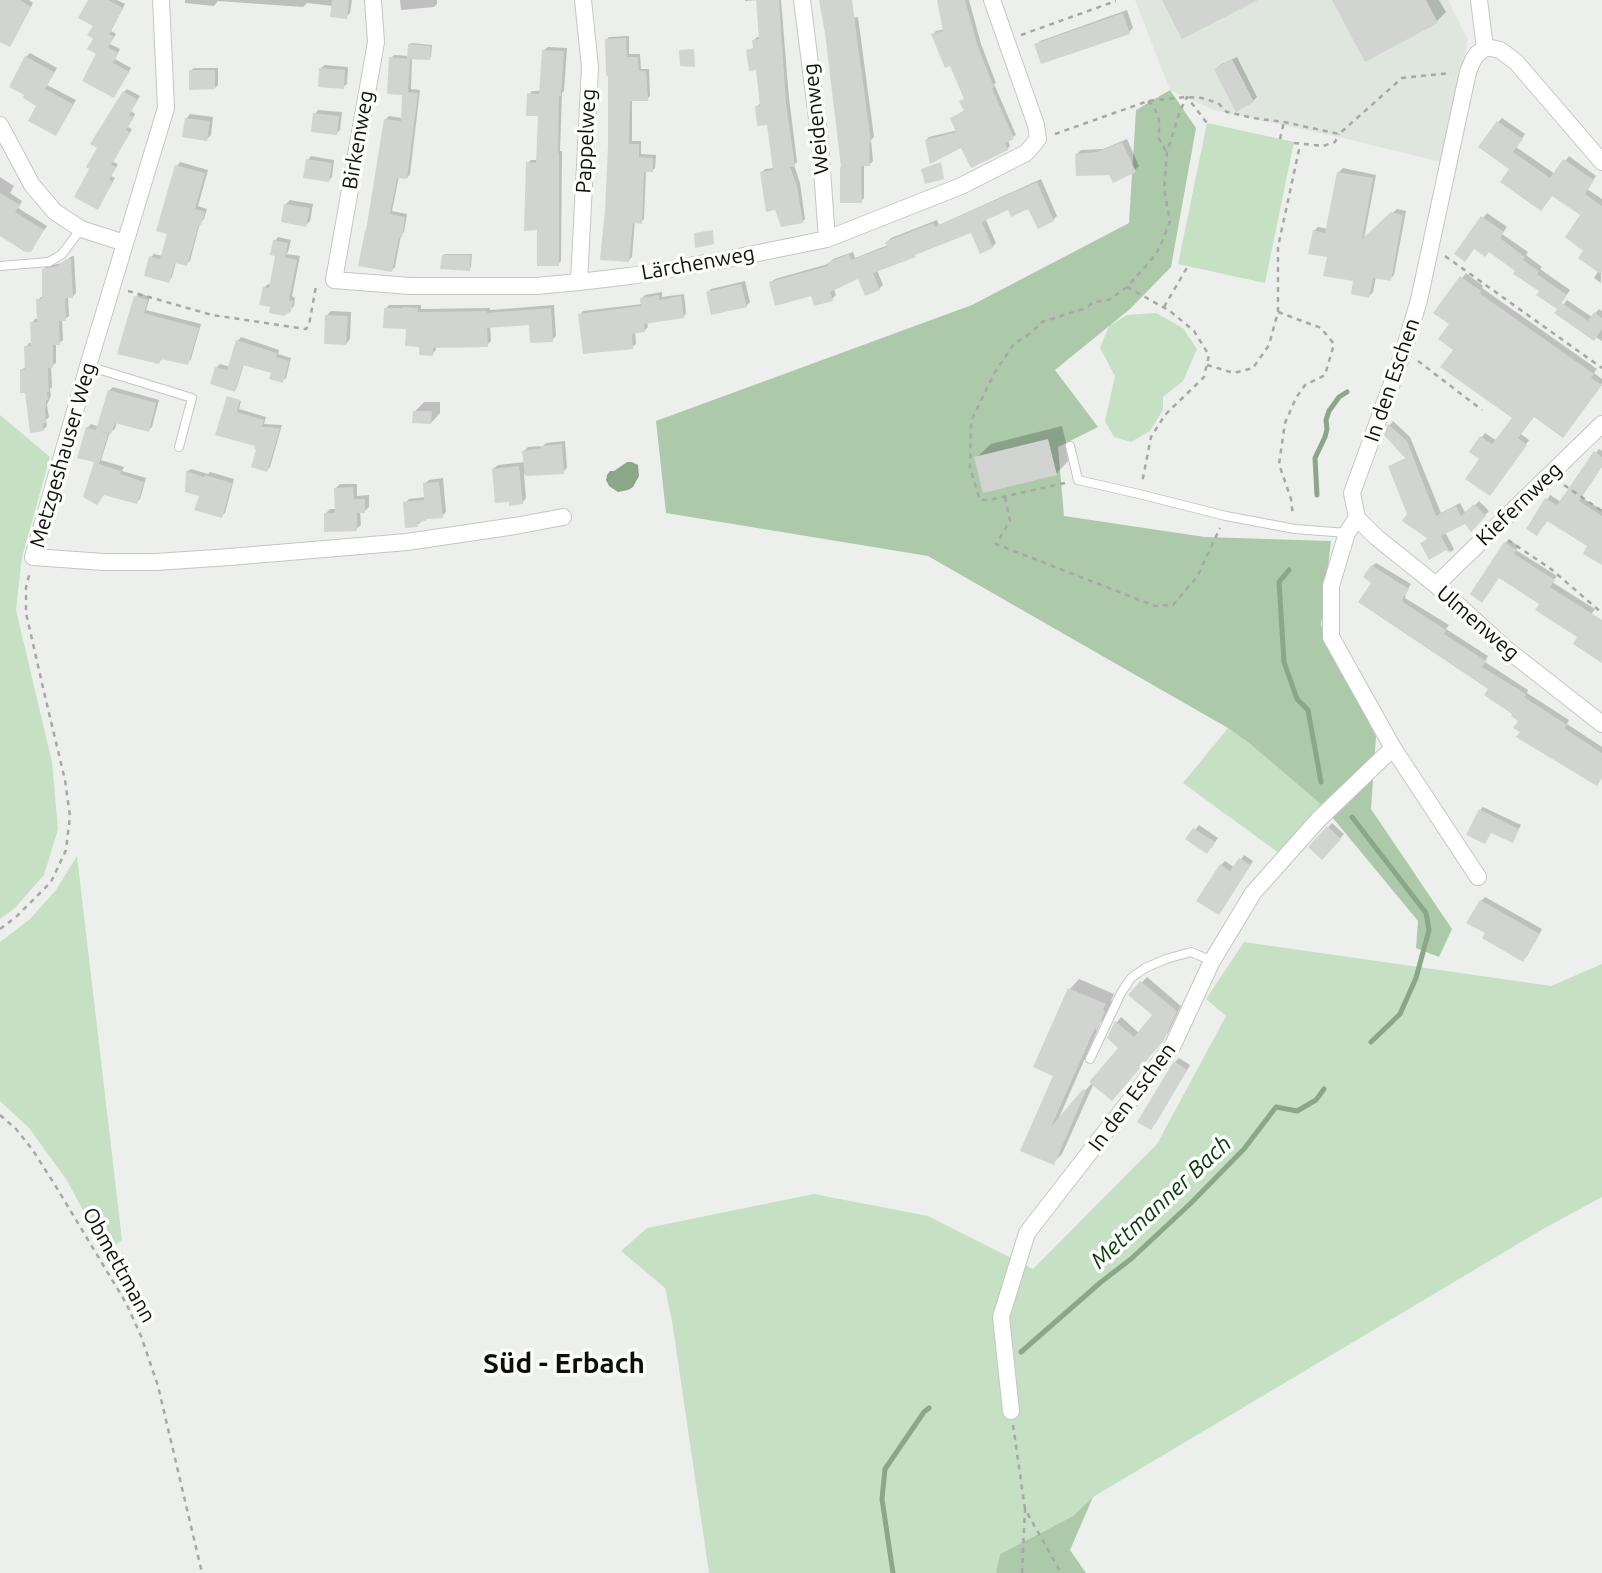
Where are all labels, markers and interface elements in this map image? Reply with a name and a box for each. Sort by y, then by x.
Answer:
street label: Weidenweg [798,62,834,176]
street label: Birkenweg [337,88,379,192]
street label: Pappelweg [571,88,601,194]
street label: Lärchenweg [639,241,757,285]
street label: In den Eschen [1359,315,1425,445]
street label: Metzgeshauser Weg [25,360,101,550]
street label: Kiefernweg [1471,457,1567,551]
street label: Ulmenweg [1431,580,1525,666]
street label: In den Eschen [1083,1038,1181,1156]
water label: Mettmanner Bach [1085,1130,1237,1274]
street label: Obmettmann [77,1203,161,1327]
district label: Süd - Erbach [483,1347,645,1381]

